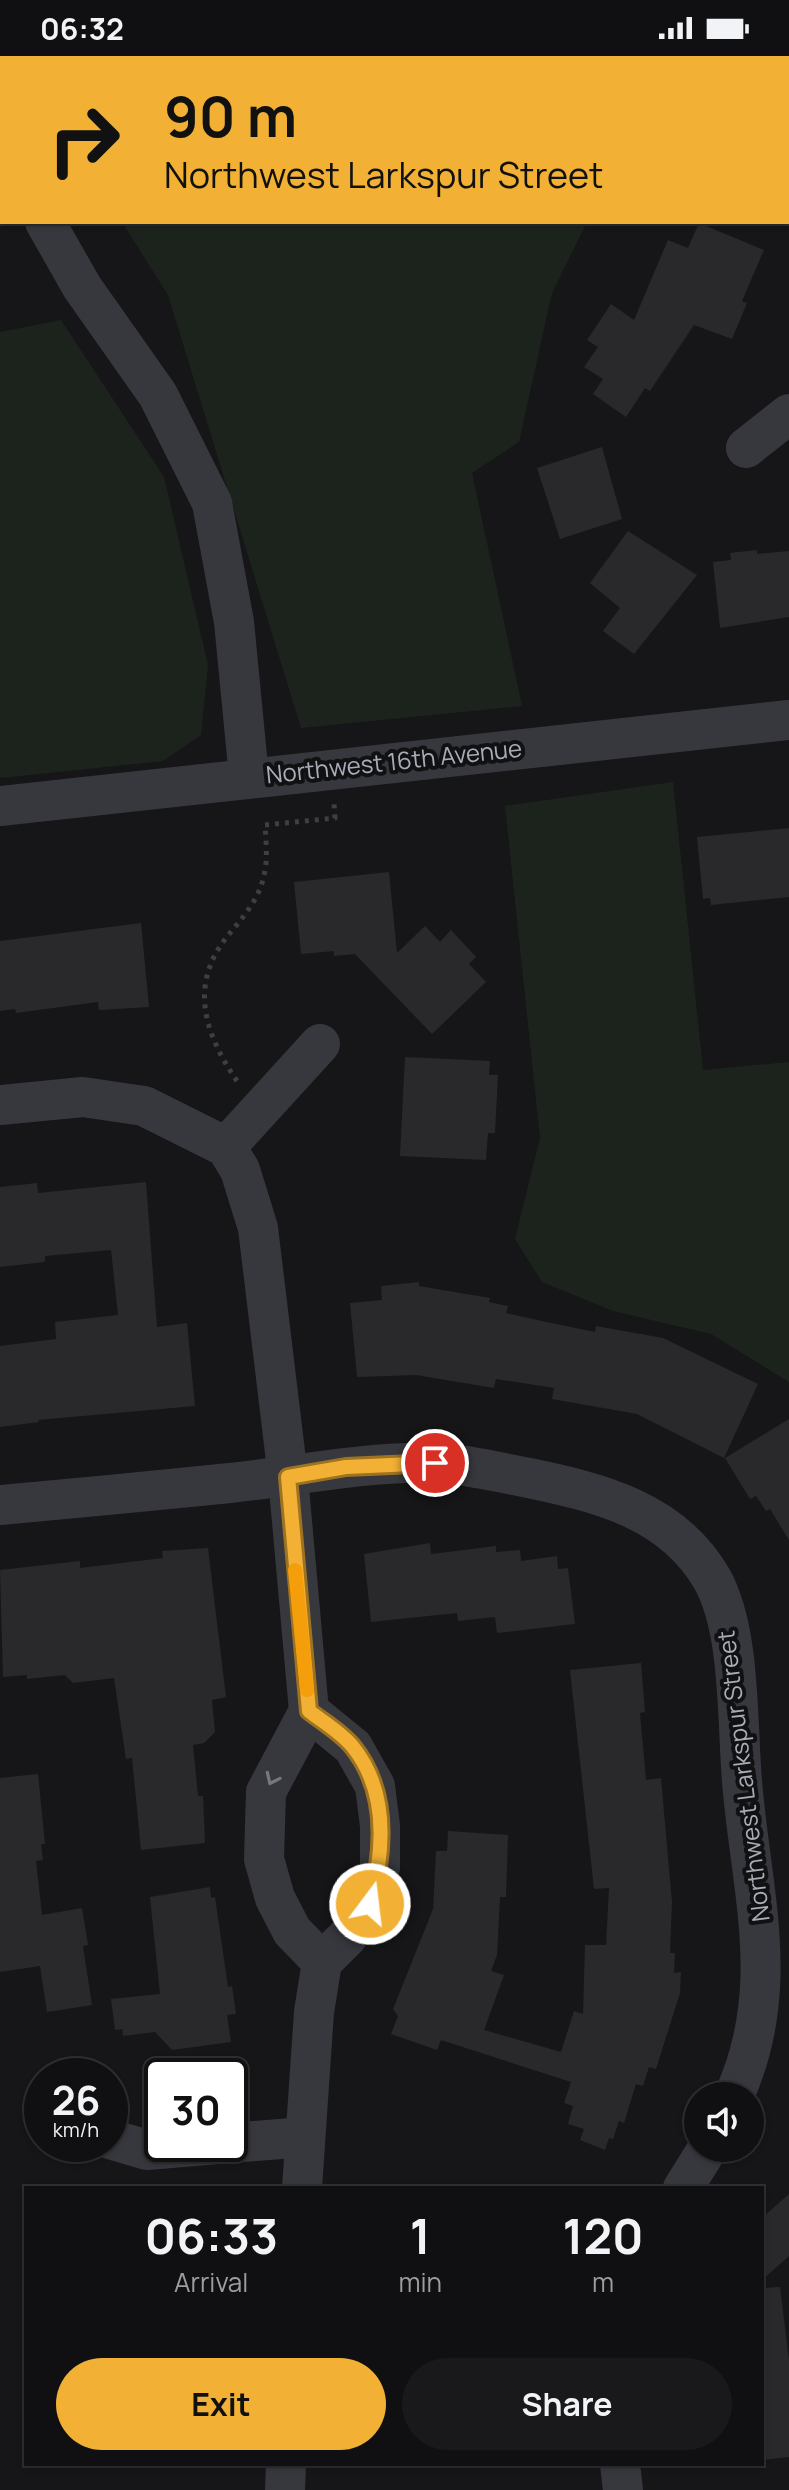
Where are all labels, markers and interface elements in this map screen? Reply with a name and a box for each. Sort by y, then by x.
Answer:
text: 06:32 [40,8,124,49]
text: 90 m [164,77,297,154]
icon: right [32,88,136,192]
text: Northwest Larkspur Street [164,150,604,199]
street label: Northwest 16th Avenue [264,731,523,790]
pin [401,1429,469,1497]
icon: arrive [413,1441,457,1485]
street label: Northwest Larkspur Street [708,1629,777,1924]
one-way arrow [266,1771,282,1786]
position arrow [328,1862,412,1946]
speed limit sign: 30 [144,2058,248,2162]
text: 26 [52,2072,100,2127]
map controls [684,2082,764,2162]
button: sound [684,2082,764,2162]
text: km/h [53,2116,99,2143]
text: 06:33 [144,2203,278,2268]
text: 1 [410,2203,431,2268]
text: 120 [562,2203,644,2268]
text: Arrival [174,2264,248,2300]
text: min [398,2264,442,2300]
text: m [592,2264,614,2300]
button: Exit [56,2358,386,2450]
button: Share [402,2358,732,2450]

